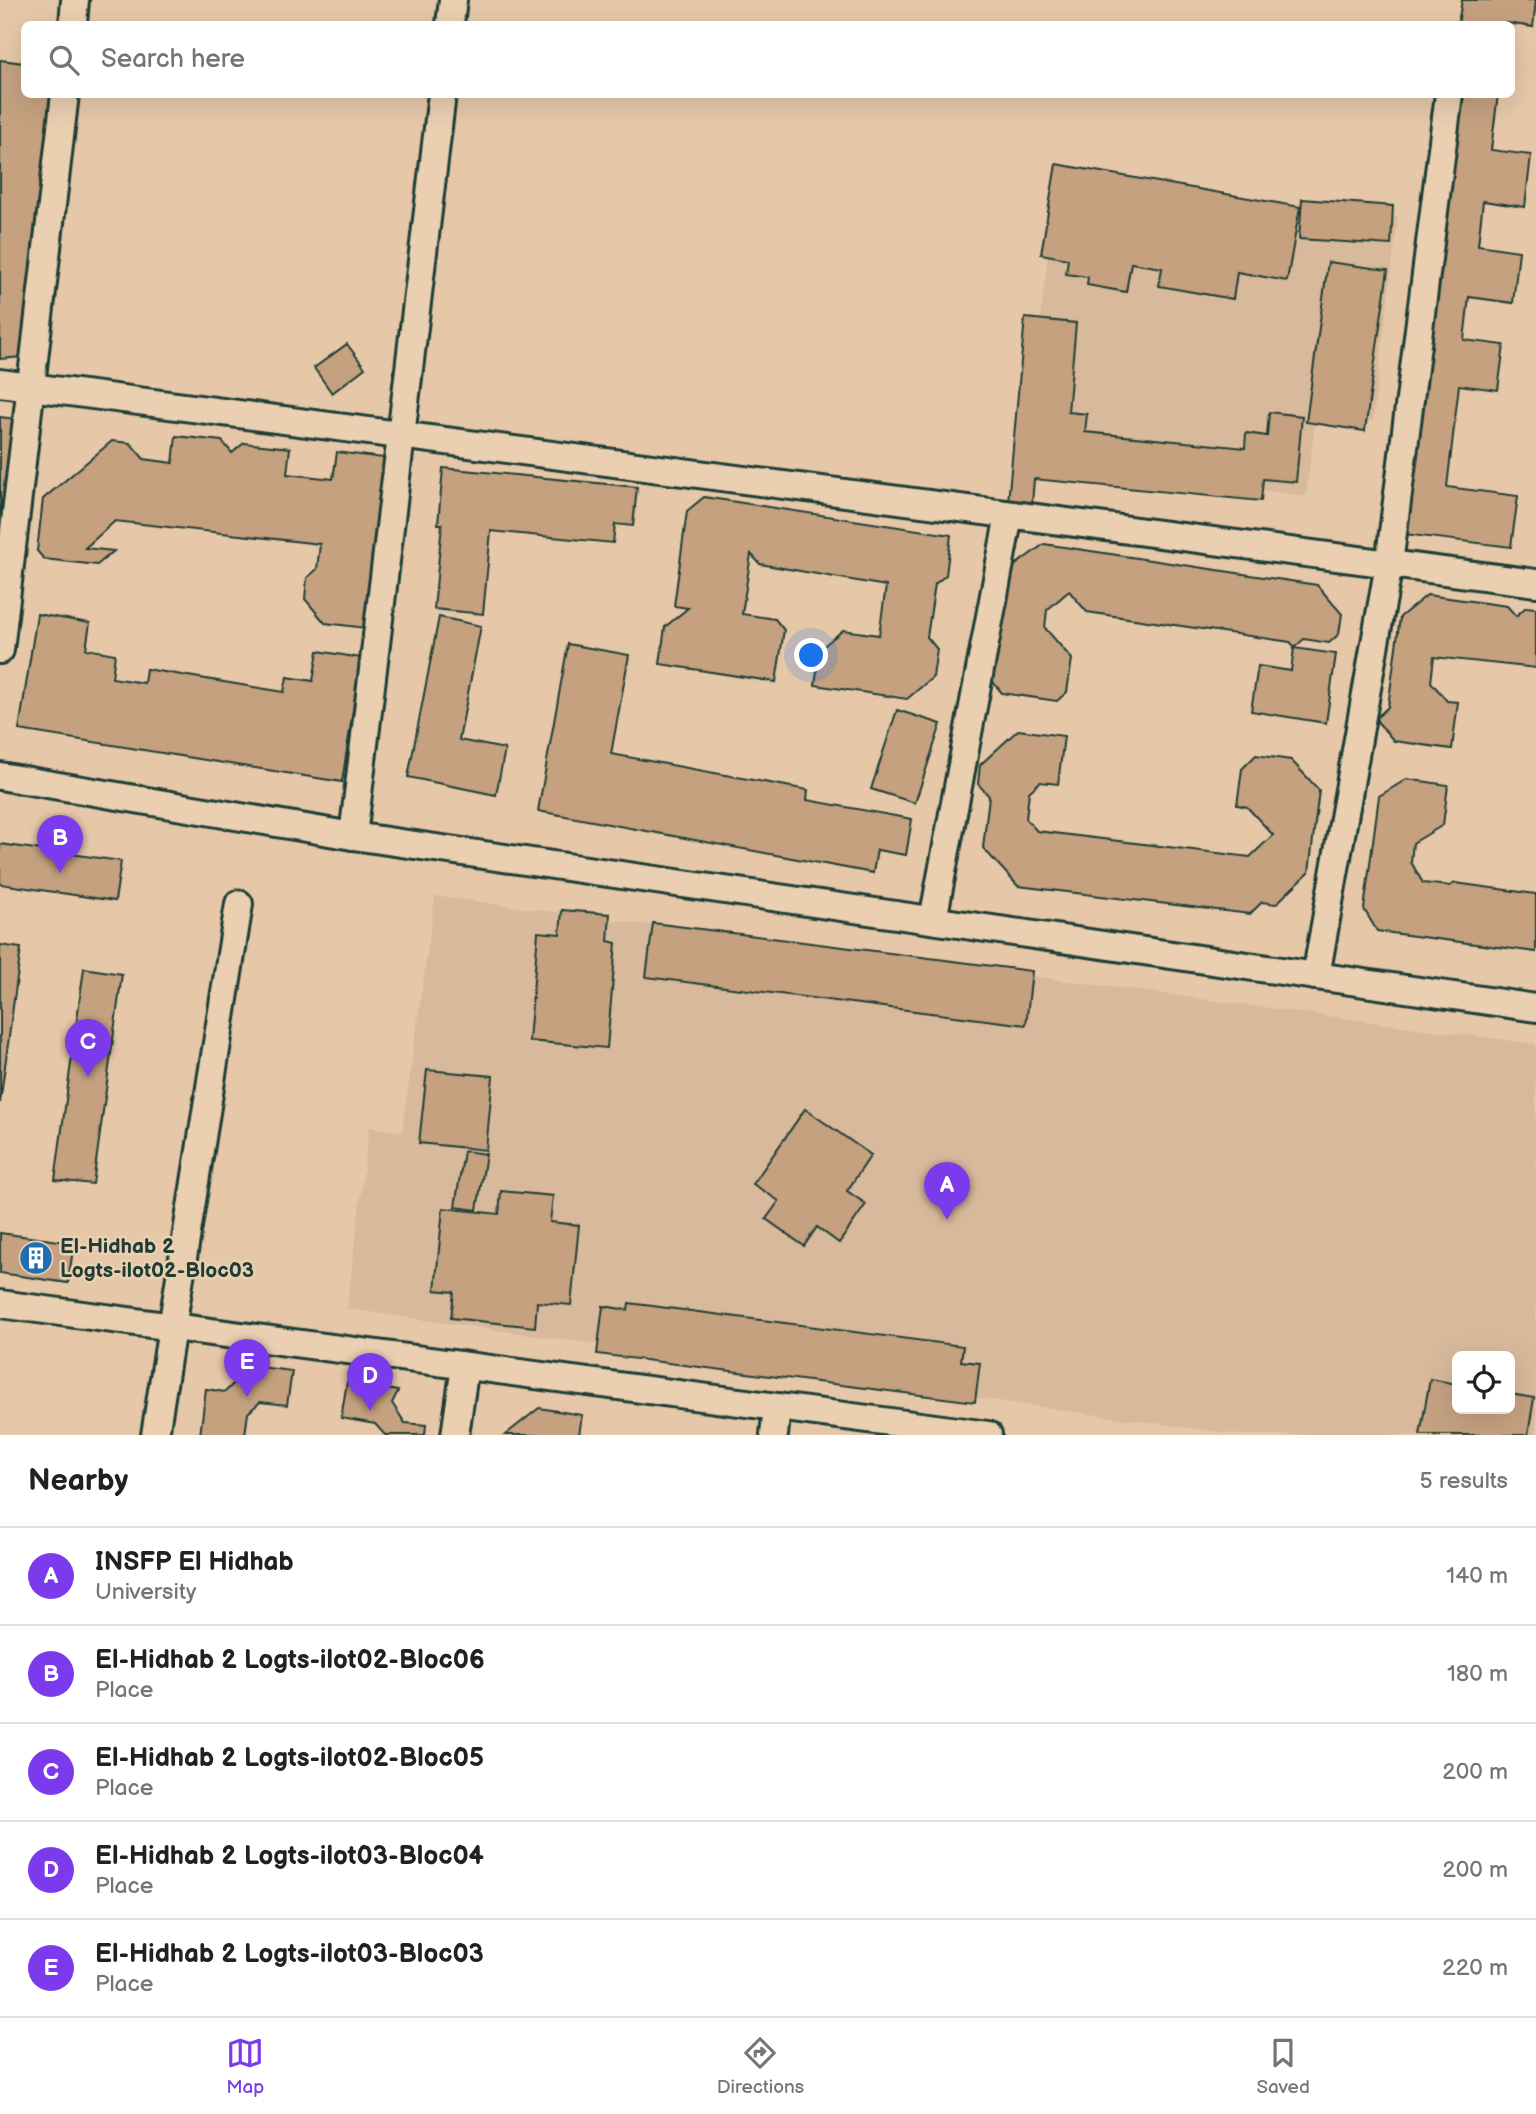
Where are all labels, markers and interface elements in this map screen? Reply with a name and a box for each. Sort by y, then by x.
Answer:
search box [21,21,1515,98]
icon: search [45,41,83,79]
text: Search here [101,44,245,75]
your location [794,638,828,672]
pin: B [37,815,83,873]
pin: C [65,1019,111,1077]
pin: A [924,1162,970,1220]
place label: El-Hidhab 2 Logts-ilot02-Bloc03 [60,1234,254,1283]
building icon: El-Hidhab 2 Logts-ilot02-Bloc03 [17,1239,55,1277]
pin: E [224,1339,270,1397]
map controls [1452,1351,1515,1414]
button: locate [1452,1351,1515,1414]
pin: D [347,1353,393,1411]
text: Nearby [28,1463,128,1499]
text: 5 results [1420,1467,1508,1495]
text: INSFP El Hidhab [95,1547,294,1578]
text: A [44,1562,58,1590]
text: 140 m [1446,1562,1508,1590]
text: University [95,1578,196,1606]
text: El-Hidhab 2 Logts-ilot02-Bloc06 [95,1645,485,1676]
text: B [43,1660,59,1688]
text: 180 m [1447,1660,1508,1688]
text: Place [95,1676,153,1704]
text: El-Hidhab 2 Logts-ilot02-Bloc05 [95,1743,484,1774]
text: C [43,1758,59,1786]
text: 200 m [1442,1758,1508,1786]
text: Place [95,1774,153,1802]
text: El-Hidhab 2 Logts-ilot03-Bloc04 [95,1841,484,1872]
text: D [43,1856,59,1884]
text: 200 m [1442,1856,1508,1884]
text: Place [95,1872,153,1900]
text: El-Hidhab 2 Logts-ilot03-Bloc03 [95,1939,484,1970]
text: E [44,1954,58,1982]
text: 220 m [1442,1954,1508,1982]
text: Place [95,1970,153,1998]
tab: Map [226,2034,264,2099]
tab: Directions [717,2034,804,2099]
tab: Saved [1256,2034,1310,2099]

